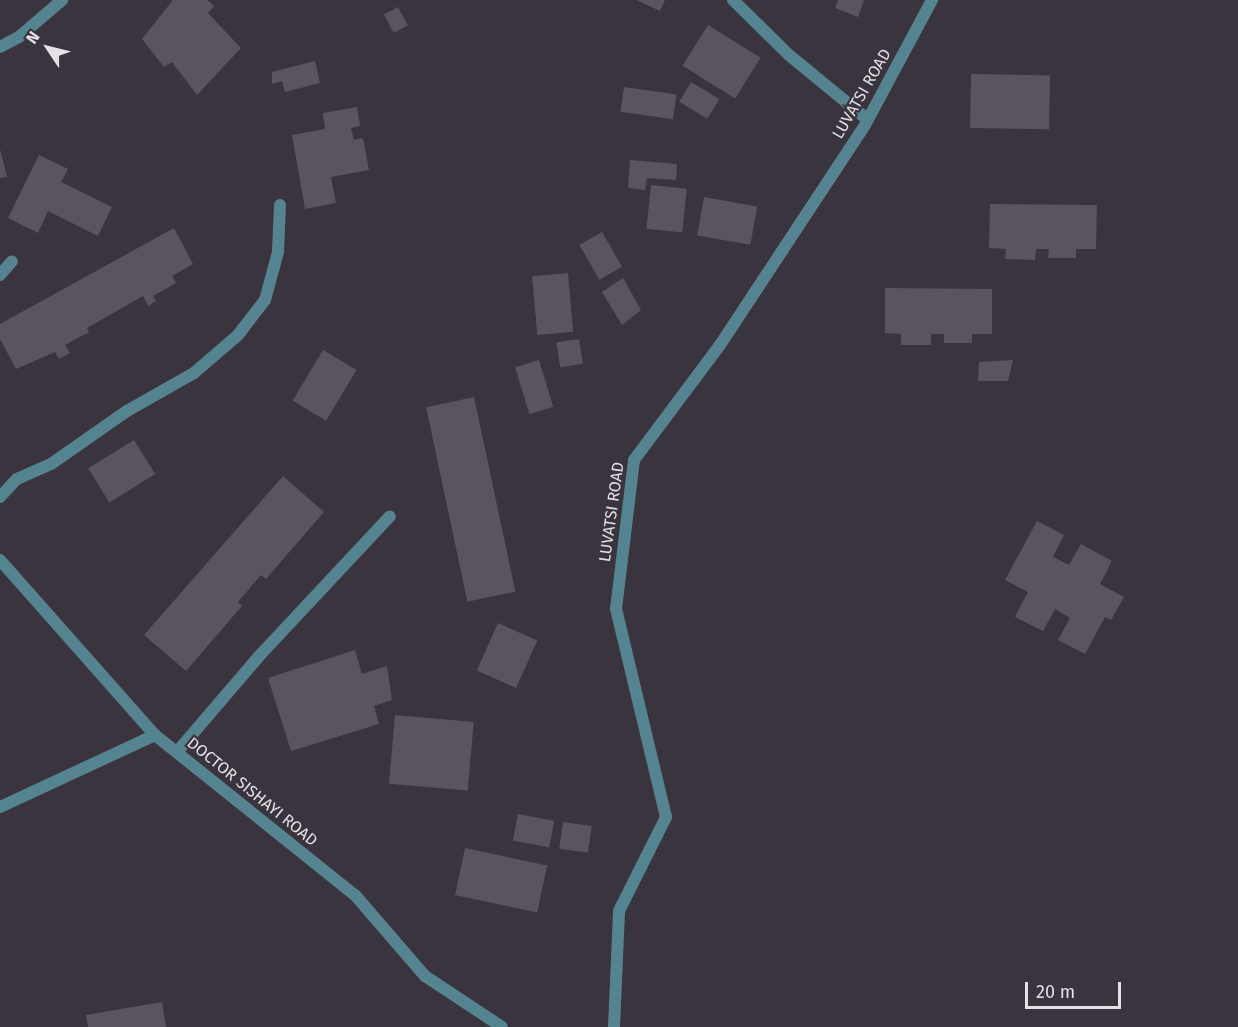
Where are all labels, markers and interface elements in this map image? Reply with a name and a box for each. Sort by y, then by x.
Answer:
north arrow [18,18,78,78]
text: N [22,28,44,47]
street label: LUVATSI ROAD [828,46,896,142]
street label: LUVATSI ROAD [595,461,629,563]
street label: DOCTOR SISHAYI ROAD [183,734,321,850]
scale bar [1028,970,1124,1008]
text: 20 m [1036,981,1075,1003]

